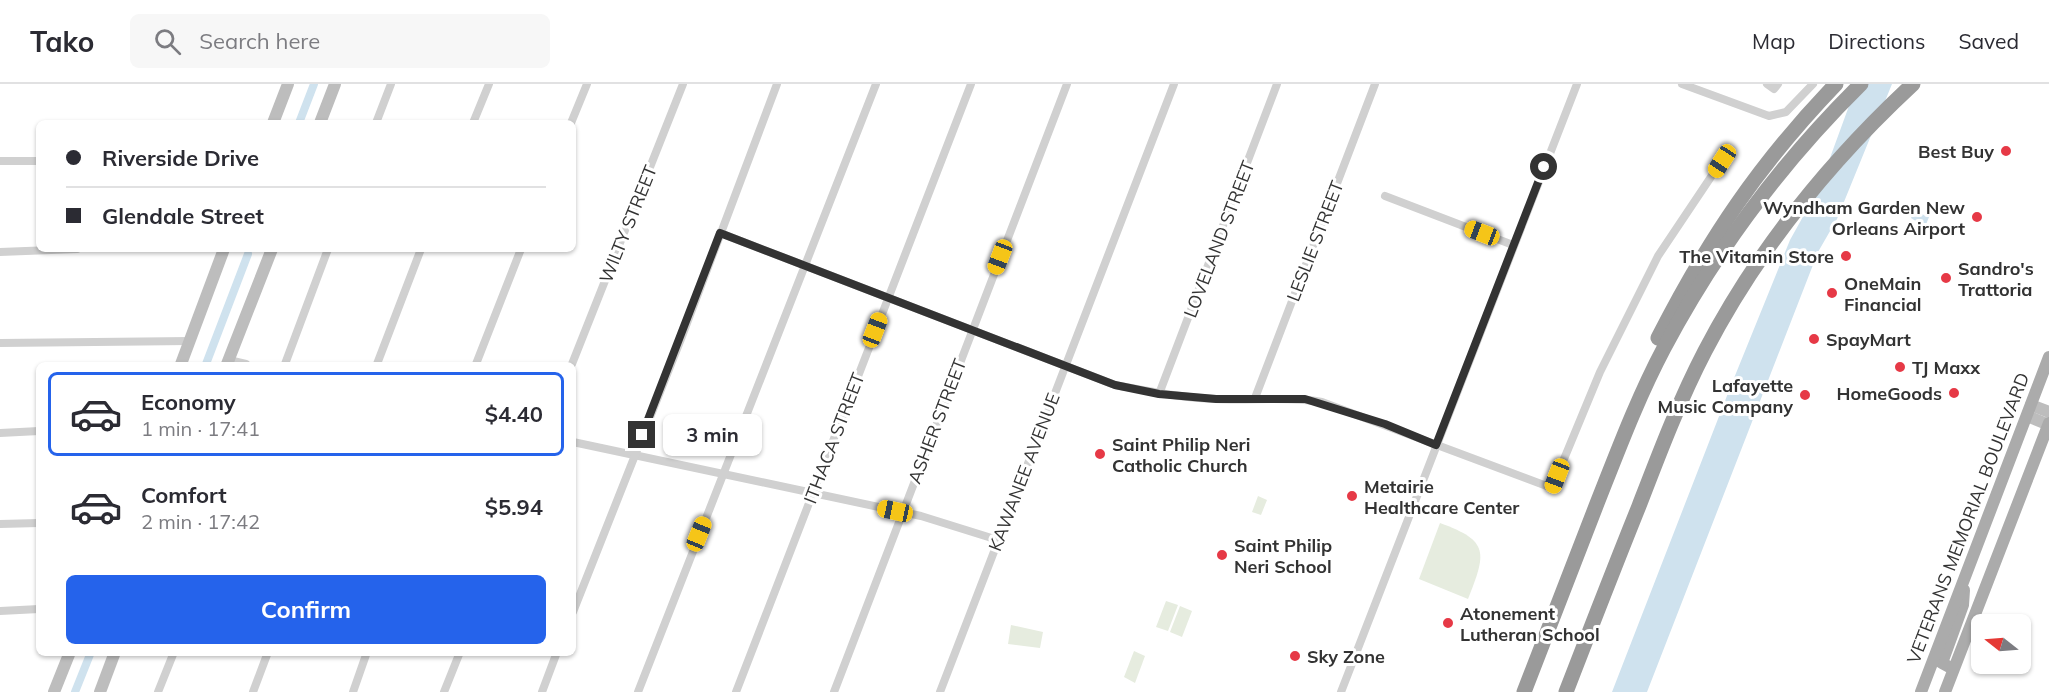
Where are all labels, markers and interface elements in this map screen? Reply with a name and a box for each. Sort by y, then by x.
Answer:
search box [130,14,550,68]
text: Tako [30,24,94,59]
icon: search [151,25,184,58]
text: Search here [199,27,320,55]
text: Map [1752,28,1795,54]
text: Directions [1828,28,1925,54]
text: Saved [1958,28,2019,54]
place label: Best Buy [1918,140,1994,163]
car [1705,141,1739,181]
text: Riverside Drive [102,144,259,172]
marker: Best Buy [1999,144,2013,158]
route start [1530,153,1557,180]
street label: LOVELAND STREET [1178,157,1260,321]
street label: WILTY STREET [594,162,662,286]
street label: LESLIE STREET [1281,177,1349,305]
place label: Wyndham Garden New Orleans Airport [1763,196,1965,240]
text: Glendale Street [102,202,264,230]
marker: Wyndham Garden New Orleans Airport [1970,210,1984,224]
car [1462,218,1502,248]
car [985,237,1015,277]
place label: The Vitamin Store [1679,245,1834,268]
marker: The Vitamin Store [1839,249,1853,263]
place label: Sandro's Trattoria [1958,257,2034,301]
marker: Sandro's Trattoria [1939,271,1953,285]
place label: OneMain Financial [1844,272,1922,316]
marker: OneMain Financial [1825,286,1839,300]
car [860,310,890,350]
place label: SpayMart [1826,328,1911,351]
marker: SpayMart [1807,332,1821,346]
street label: ASHER STREET [903,355,971,487]
place label: TJ Maxx [1912,356,1981,379]
marker: TJ Maxx [1893,360,1907,374]
street label: ITHACA STREET [798,369,870,507]
street label: VETERANS MEMORIAL BOULEVARD [1902,369,2034,667]
place label: Lafayette Music Company [1657,374,1793,418]
place label: HomeGoods [1837,382,1942,405]
marker: HomeGoods [1947,386,1961,400]
icon: car [69,387,123,441]
text: Economy [141,388,236,416]
marker: Lafayette Music Company [1798,388,1812,402]
street label: KAWANEE AVENUE [983,390,1065,554]
text: $4.40 [485,400,543,428]
callout: 3 min [663,414,762,456]
text: 1 min · 17:41 [141,416,260,441]
route end [628,421,655,448]
text: 3 min [686,422,739,447]
place label: Saint Philip Neri Catholic Church [1112,433,1250,477]
marker: Saint Philip Neri Catholic Church [1093,447,1107,461]
car [1542,456,1572,496]
place label: Metairie Healthcare Center [1364,475,1520,519]
icon: car [69,480,123,534]
text: Comfort [141,481,227,509]
marker: Metairie Healthcare Center [1345,489,1359,503]
text: $5.94 [485,493,543,521]
car [876,498,914,524]
text: 2 min · 17:42 [141,509,260,534]
car [684,514,714,554]
place label: Saint Philip Neri School [1234,534,1332,578]
marker: Saint Philip Neri School [1215,548,1229,562]
button: Confirm [66,575,546,644]
place label: Atonement Lutheran School [1460,602,1600,646]
north arrow [1971,614,2031,674]
map controls [1971,614,2031,674]
marker: Atonement Lutheran School [1441,616,1455,630]
place label: Sky Zone [1307,645,1385,668]
marker: Sky Zone [1288,649,1302,663]

